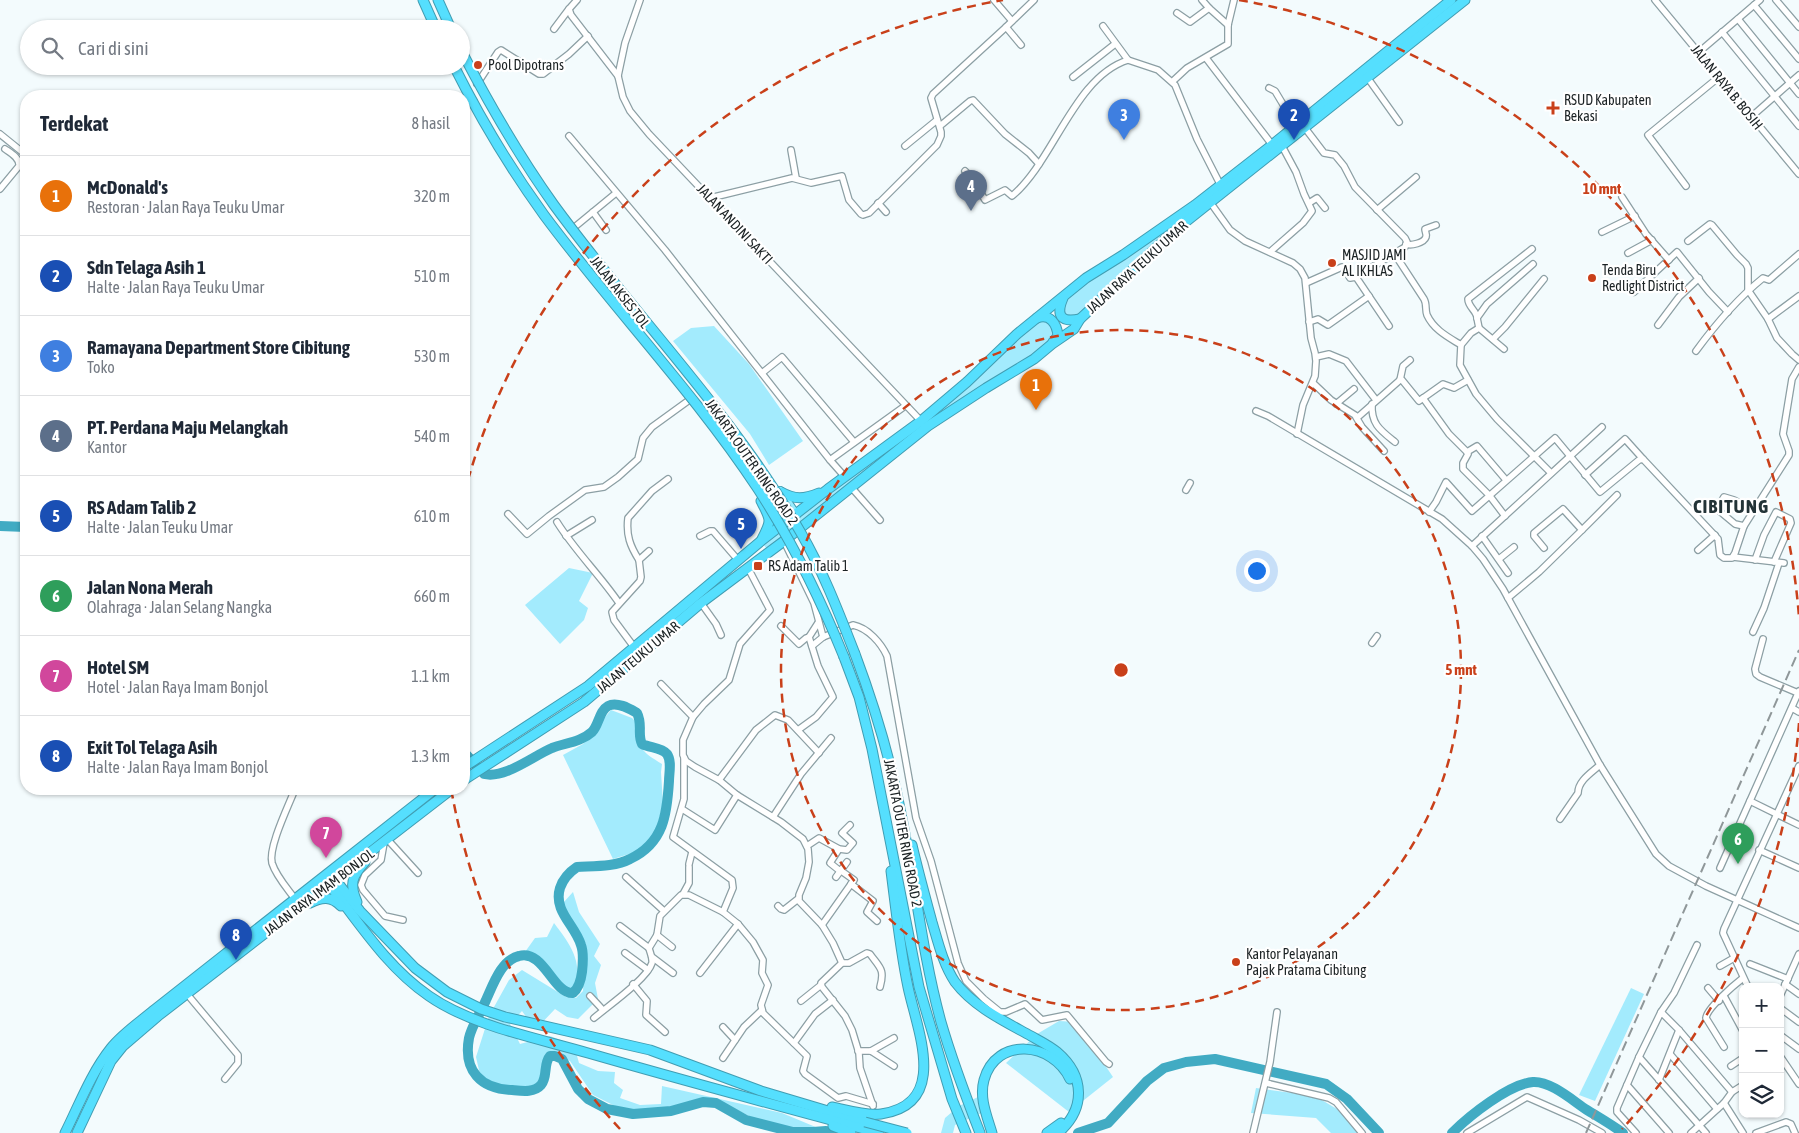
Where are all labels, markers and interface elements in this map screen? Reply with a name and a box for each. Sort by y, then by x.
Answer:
search box [20,20,470,75]
icon: search [38,34,66,62]
text: Cari di sini [78,37,149,59]
street label: JALAN RAYA B. BOSIH [1688,41,1766,133]
place label: Pool Dipotrans [488,57,564,73]
marker: Pool Dipotrans [472,59,484,71]
place label: RSUD Kabupaten Bekasi [1564,92,1652,124]
pin: 3 [1108,99,1140,140]
pin: 2 [1278,99,1310,140]
marker: RSUD Kabupaten Bekasi [1546,101,1560,115]
text: Terdekat [40,111,108,135]
text: 8 hasil [412,114,450,132]
pin: 4 [955,170,987,211]
text: McDonald's [87,176,168,198]
text: 10 mnt [1583,180,1622,197]
street label: JALAN ANDINI SAKTI [694,181,776,267]
text: 1 [52,187,60,205]
text: 320 m [414,187,450,205]
text: Restoran · Jalan Raya Teuku Umar [87,198,284,216]
street label: JALAN RAYA TEUKU UMAR [1083,218,1191,316]
place label: MASJID JAMI AL IKHLAS [1342,247,1406,279]
street label: JALAN AKSES TOL [587,253,653,332]
text: Sdn Telaga Asih 1 [87,256,206,278]
marker: MASJID JAMI AL IKHLAS [1326,257,1338,269]
place label: Tenda Biru Redlight District [1602,262,1684,294]
text: 2 [52,267,60,285]
text: 510 m [414,267,450,285]
marker: Tenda Biru Redlight District [1586,272,1598,284]
text: Halte · Jalan Raya Teuku Umar [87,278,264,296]
text: Ramayana Department Store Cibitung [87,336,350,358]
text: 3 [52,347,60,365]
text: 530 m [414,347,450,365]
text: Toko [87,358,115,376]
pin: 1 [1020,369,1052,410]
street label: JAKARTA OUTER RING ROAD 2 [702,396,802,528]
text: PT. Perdana Maju Melangkah [87,416,288,438]
text: 4 [52,427,60,445]
text: 540 m [414,427,450,445]
text: Kantor [87,438,126,456]
district label: CIBITUNG [1693,495,1769,517]
text: RS Adam Talib 2 [87,496,196,518]
text: 5 [52,507,60,525]
text: 610 m [414,507,450,525]
pin: 5 [725,508,757,549]
text: Halte · Jalan Teuku Umar [87,518,233,536]
place label: RS Adam Talib 1 [768,558,849,574]
your location [1244,558,1270,584]
marker: RS Adam Talib 1 [752,560,764,572]
text: Jalan Nona Merah [87,576,213,598]
text: 6 [52,587,60,605]
text: 660 m [414,587,450,605]
text: Olahraga · Jalan Selang Nangka [87,598,272,616]
street label: JALAN TEUKU UMAR [594,618,682,696]
text: Hotel SM [87,656,149,678]
centre of rings [1112,661,1130,679]
text: 5 mnt [1445,661,1477,678]
text: 7 [52,667,60,685]
text: 1.1 km [411,667,450,685]
text: Hotel · Jalan Raya Imam Bonjol [87,678,268,696]
text: Exit Tol Telaga Asih [87,736,218,758]
text: 8 [52,747,60,765]
text: 1.3 km [411,747,450,765]
text: Halte · Jalan Raya Imam Bonjol [87,758,268,776]
street label: JAKARTA OUTER RING ROAD 2 [881,758,925,908]
pin: 7 [310,817,342,858]
pin: 6 [1722,823,1754,864]
street label: JALAN RAYA IMAM BONJOL [261,845,378,939]
pin: 8 [220,919,252,960]
place label: Kantor Pelayanan Pajak Pratama Cibitung [1246,946,1366,978]
marker: Kantor Pelayanan Pajak Pratama Cibitung [1230,956,1242,968]
map controls [1739,983,1784,1118]
button: + [1739,983,1784,1028]
button: − [1739,1028,1784,1073]
button: layers [1739,1073,1784,1118]

